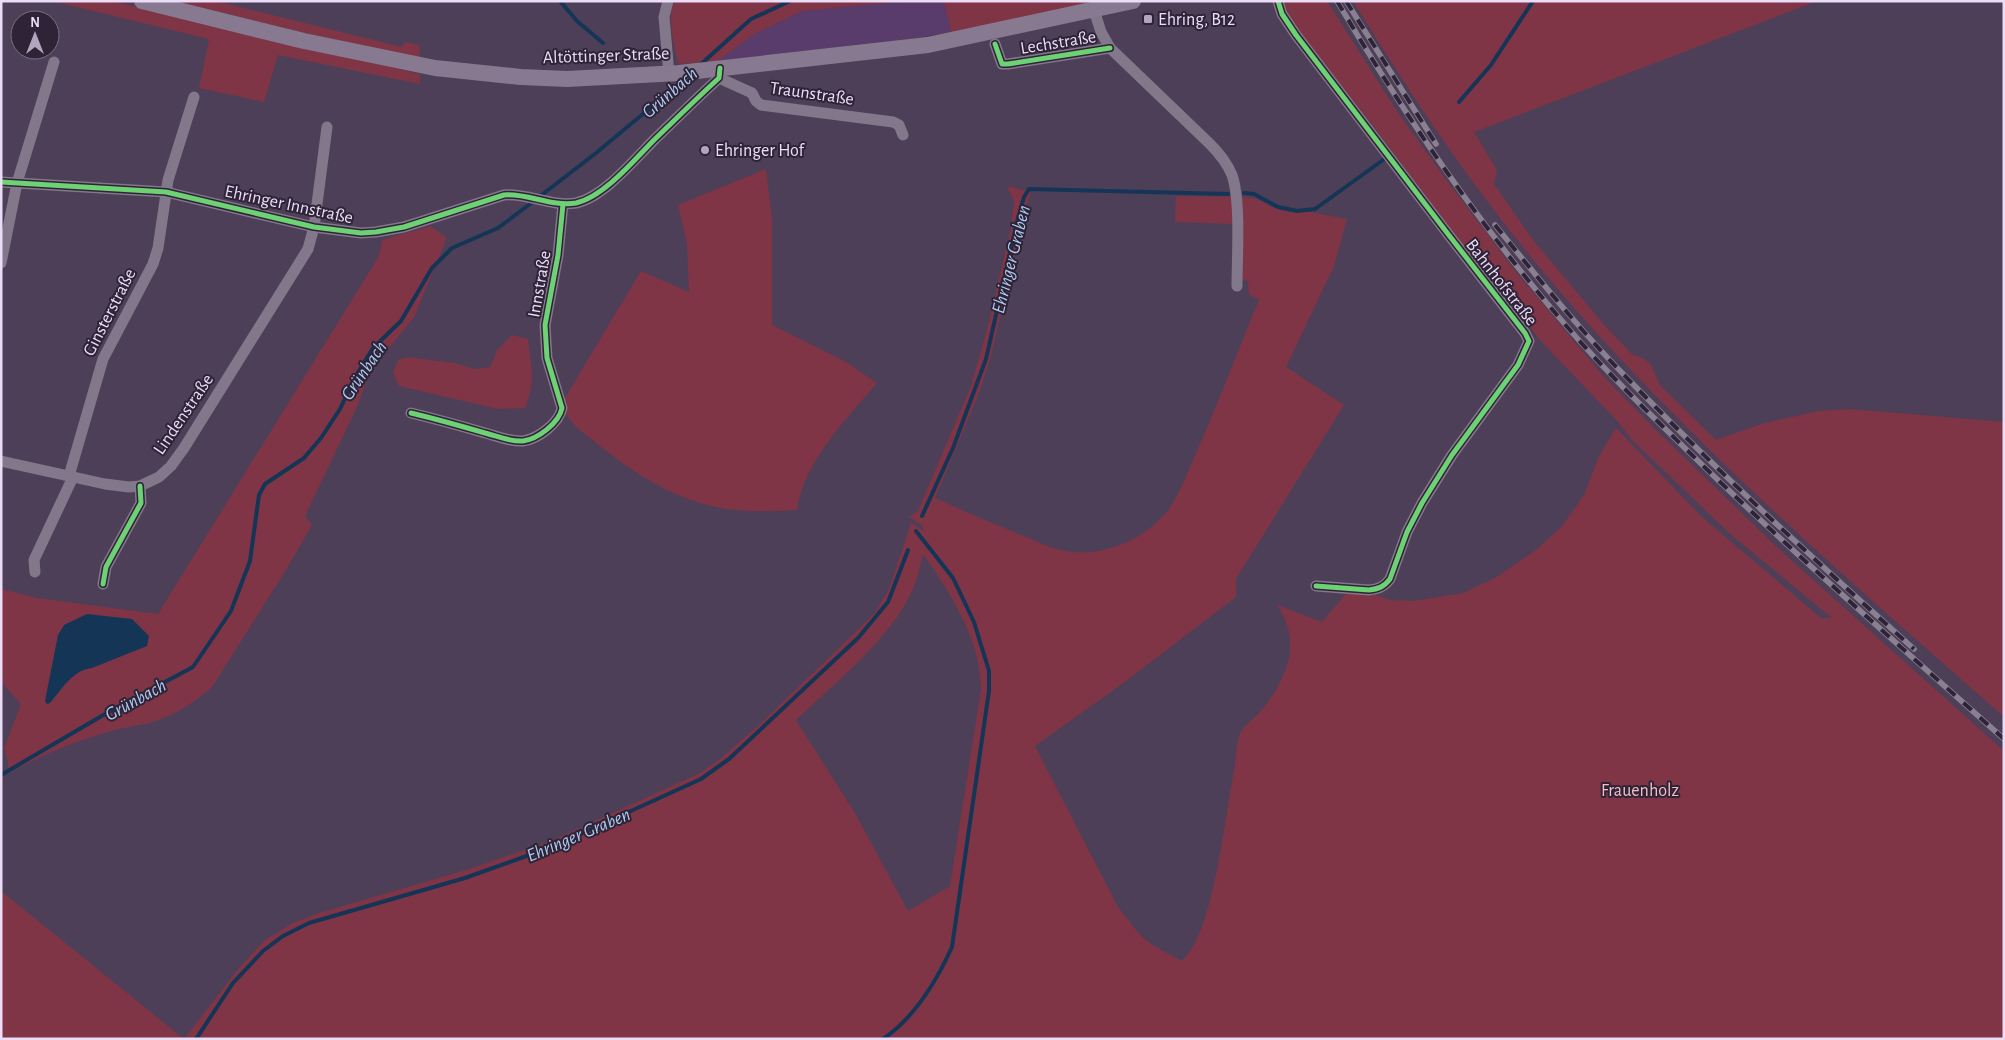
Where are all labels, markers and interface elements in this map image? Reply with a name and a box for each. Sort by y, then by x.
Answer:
north arrow [10,10,60,60]
place label: Ehring, B12 [1158,11,1235,29]
marker: Ehring, B12 [1142,13,1154,25]
text: N [30,16,40,30]
street label: Lechstraße [1019,28,1097,58]
street label: Altöttinger Straße [542,45,670,67]
water label: Grünbach [639,64,701,122]
street label: Traunstraße [769,79,855,109]
place label: Ehringer Hof [715,142,806,160]
marker: Ehringer Hof [699,144,711,156]
street label: Ehringer Innstraße [223,183,355,227]
water label: Ehringer Graben [989,203,1034,315]
street label: Bahnhofstraße [1462,236,1540,329]
street label: Innstraße [525,249,555,319]
street label: Ginsterstraße [80,266,140,359]
water label: Grünbach [338,338,391,404]
street label: Lindenstraße [150,371,217,458]
water label: Grünbach [102,676,169,725]
park label: Frauenholz [1601,782,1679,800]
water label: Ehringer Graben [524,805,633,866]

